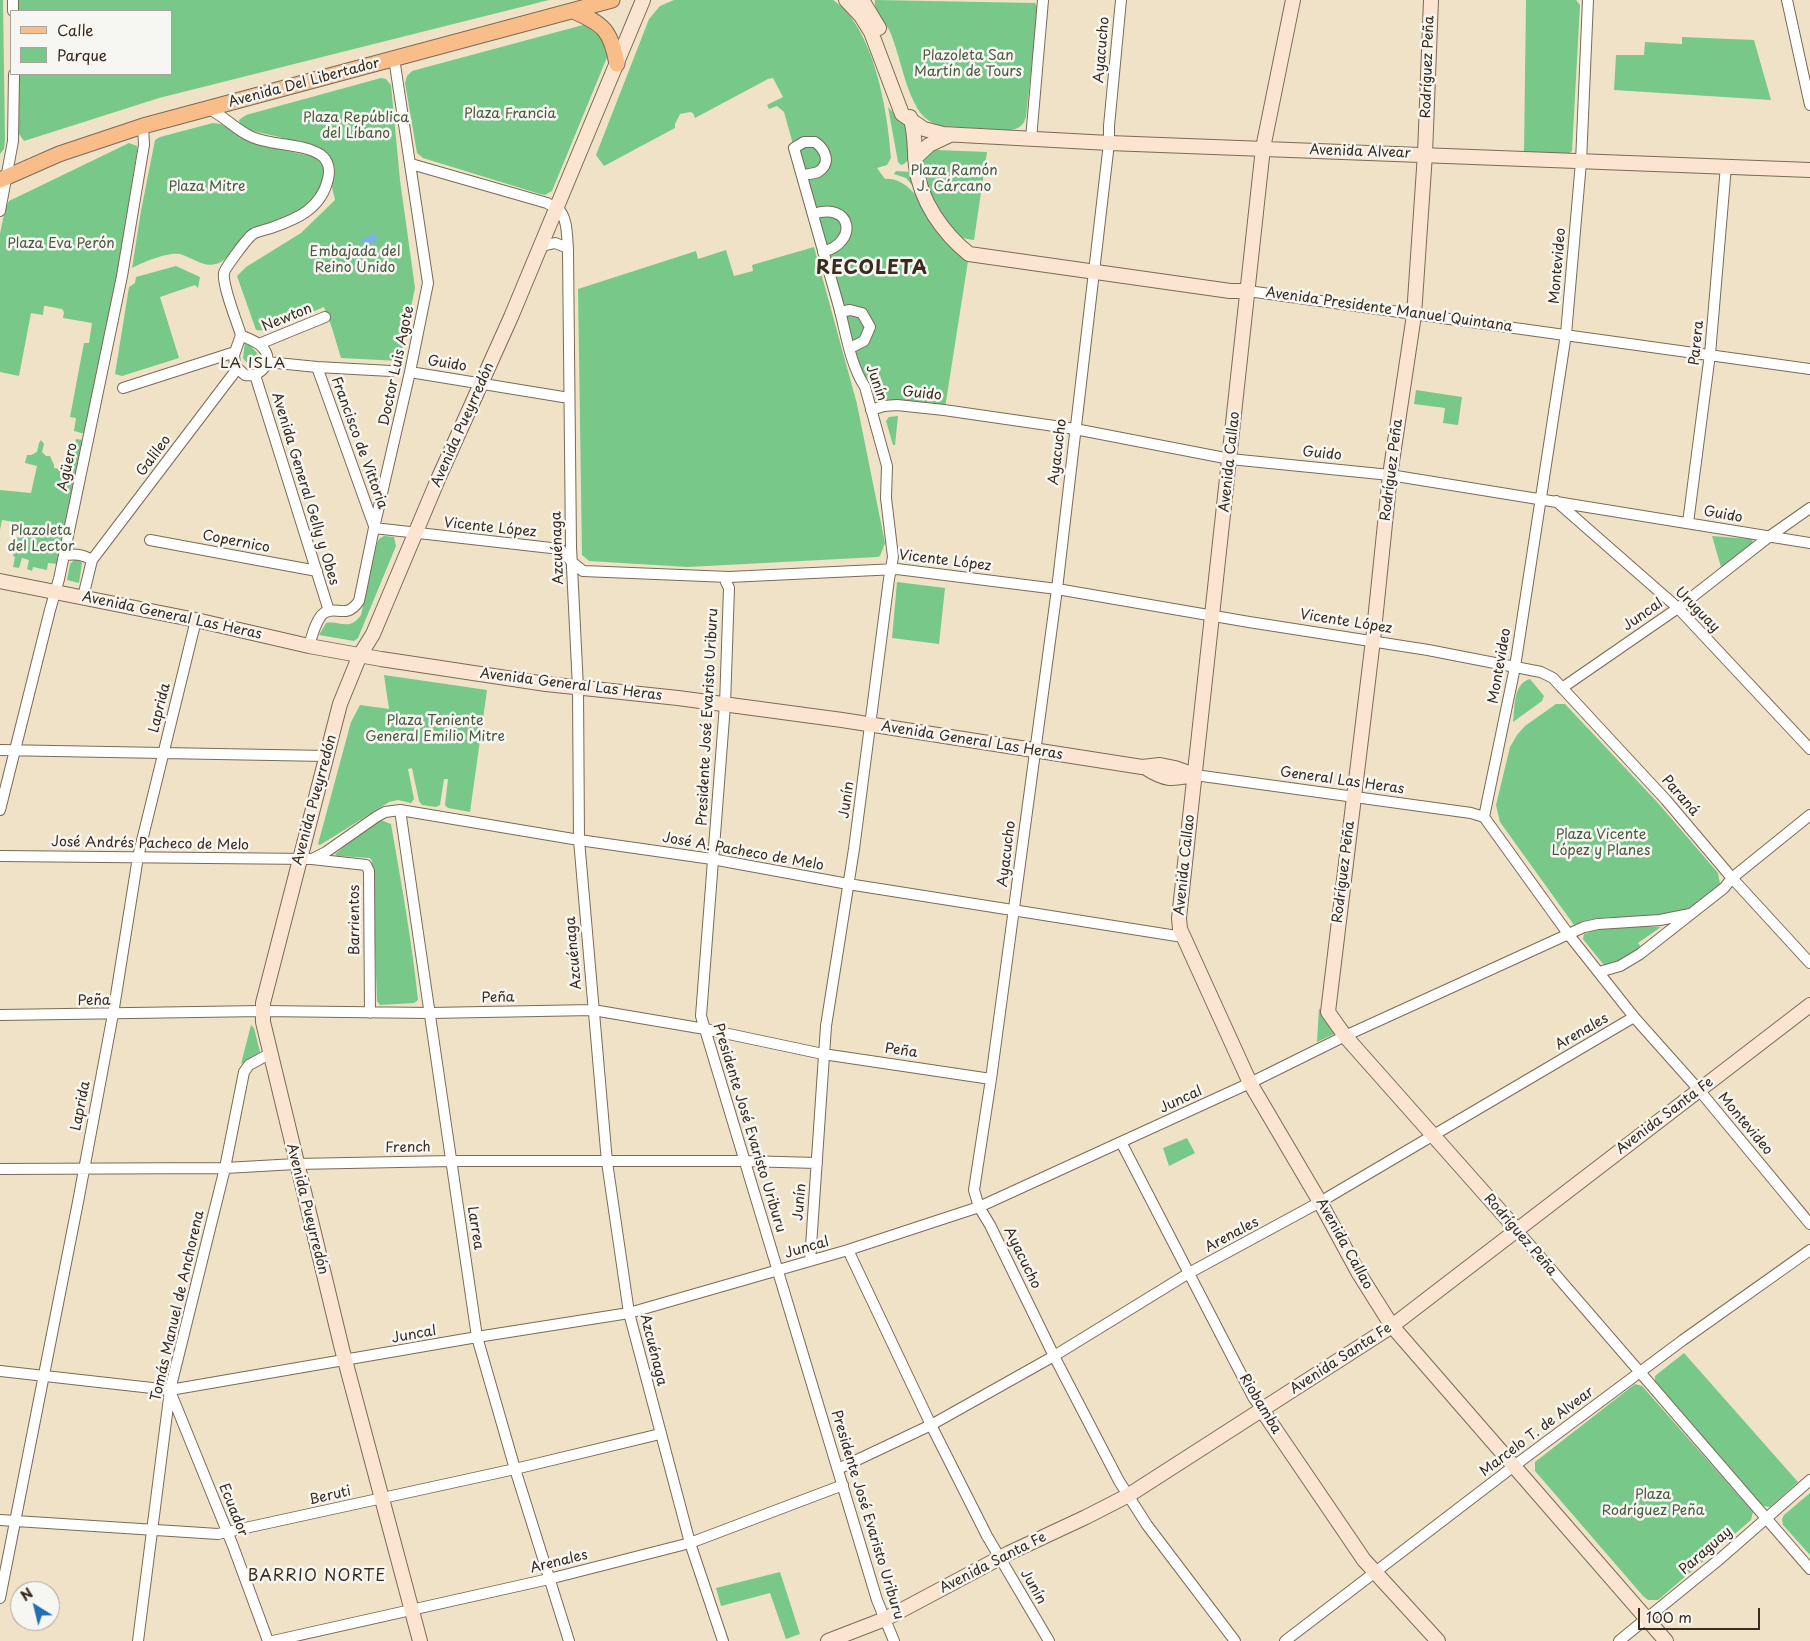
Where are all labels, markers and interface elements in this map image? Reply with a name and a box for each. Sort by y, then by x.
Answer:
legend [10,10,172,75]
street label: Rodríguez Peña [1418,15,1438,119]
street label: Ayacucho [1091,16,1113,84]
text: Calle [57,18,94,41]
text: Parque [57,43,107,66]
park label: Plazoleta San Martín de Tours [914,48,1022,80]
street label: Avenida Del Libertador [227,55,381,111]
park label: Plaza Francia [464,106,556,122]
park label: Plaza República del Líbano [303,110,409,142]
street label: Avenida Alvear [1309,142,1411,162]
park label: Plaza Ramón J. Cárcano [910,163,998,196]
park label: Plaza Mitre [168,179,246,195]
street label: Montevideo [1546,227,1570,305]
park label: Plaza Eva Perón [7,236,115,252]
park label: Embajada del Reino Unido [310,244,400,276]
district label: RECOLETA [816,258,928,280]
street label: Avenida Presidente Manuel Quintana [1265,284,1513,336]
street label: Newton [259,300,315,336]
street label: Doctor Luis Agote [376,305,418,427]
street label: Parera [1686,320,1708,366]
street label: Guido [426,353,468,375]
district label: LA ISLA [220,355,286,373]
street label: Avenida Pueyrredón [428,360,498,490]
street label: Junín [862,363,890,403]
street label: Francisco de Vittoria [327,375,391,511]
street label: Guido [902,384,942,404]
street label: Avenida General Gelly y Obes [268,391,342,587]
street label: Avenida Callao [1216,411,1244,513]
street label: Ayacucho [1046,418,1070,486]
street label: Rodríguez Peña [1377,418,1407,522]
street label: Galileo [133,432,175,480]
street label: Agüero [55,441,81,493]
street label: Guido [1302,444,1342,464]
street label: Guido [1702,503,1744,527]
street label: Azcuénaga [548,511,568,585]
street label: Vicente López [443,515,537,541]
park label: Plazoleta del Lector [8,523,74,556]
street label: Copernico [201,527,271,557]
street label: Vicente López [898,547,992,575]
street label: Uruguay [1671,584,1723,636]
street label: Avenida General Las Heras [81,589,263,643]
street label: Juncal [1620,595,1666,635]
street label: Vicente López [1299,606,1393,638]
street label: Presidente José Evaristo Uriburu [694,608,722,826]
street label: Montevideo [1485,627,1515,705]
street label: Avenida General Las Heras [479,665,663,705]
street label: Laprida [146,682,174,734]
park label: Plaza Teniente General Emilio Mitre [365,713,505,746]
street label: Avenida General Las Heras [880,718,1064,764]
street label: Avenida Pueyrredón [289,733,341,867]
street label: General Las Heras [1279,764,1405,798]
street label: Paraná [1658,772,1702,820]
street label: Junín [836,780,858,820]
street label: Avenida Callao [1171,814,1199,916]
street label: Ayacucho [995,820,1019,888]
street label: Rodríguez Peña [1329,820,1359,924]
park label: Plaza Vicente López y Planes [1552,827,1650,860]
street label: José A. Pacheco de Melo [661,830,825,874]
street label: José Andrés Pacheco de Melo [51,834,249,854]
street label: Barrientos [347,885,363,955]
street label: Azcuénaga [562,916,586,990]
street label: Peña [481,989,515,1007]
street label: Peña [78,993,110,1009]
street label: Arenales [1552,1010,1612,1054]
street label: Presidente José Evaristo Uriburu [709,1021,789,1235]
street label: Peña [884,1040,918,1062]
street label: Avenida Santa Fe [1613,1074,1717,1158]
street label: Laprida [68,1080,94,1132]
street label: Juncal [1157,1083,1205,1117]
street label: Montevideo [1714,1089,1776,1159]
street label: French [385,1139,431,1157]
street label: Avenida Pueyrredón [283,1142,331,1276]
street label: Junín [790,1183,810,1221]
street label: Rodríguez Peña [1480,1191,1560,1279]
street label: Avenida Callao [1312,1196,1376,1292]
street label: Larrea [463,1205,487,1251]
street label: Tomás Manuel de Anchorena [148,1209,208,1403]
street label: Arenales [1202,1214,1262,1256]
street label: Ayacucho [1000,1224,1044,1292]
street label: Juncal [783,1234,831,1262]
street label: Azcuénaga [636,1312,670,1388]
street label: Avenida Santa Fe [1287,1320,1395,1398]
street label: Juncal [390,1323,438,1347]
street label: Riobamba [1235,1371,1285,1437]
street label: Marcelo T. de Alvear [1477,1384,1597,1480]
street label: Presidente José Evaristo Uriburu [827,1408,907,1622]
street label: Ecuador [215,1481,251,1539]
street label: Beruti [307,1483,353,1509]
park label: Plaza Rodríguez Peña [1602,1487,1704,1520]
street label: Paraguay [1676,1524,1736,1578]
street label: Avenida Santa Fe [937,1529,1049,1597]
street label: Arenales [529,1547,589,1577]
district label: BARRIO NORTE [246,1567,388,1587]
street label: Junín [1016,1567,1050,1607]
north arrow [10,1581,60,1631]
text: N [16,1583,37,1606]
scale bar [1640,1598,1762,1630]
text: 100 m [1646,1605,1692,1628]

